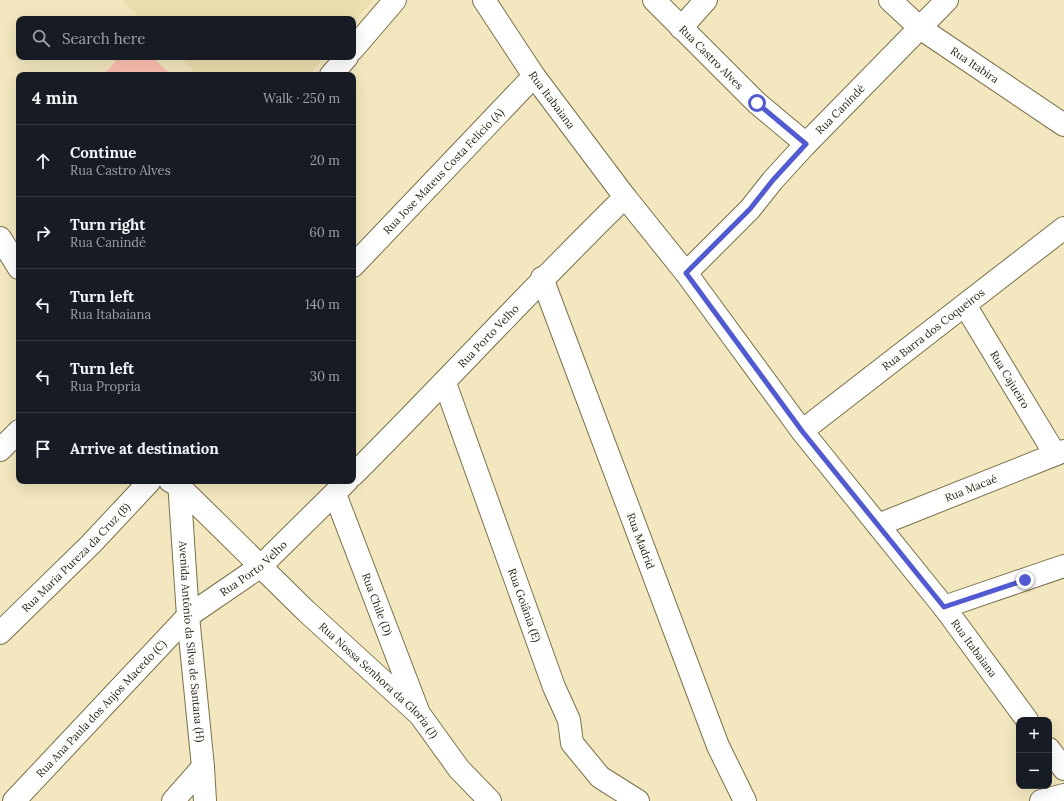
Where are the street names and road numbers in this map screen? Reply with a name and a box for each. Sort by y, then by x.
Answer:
street label: Rua Castro Alves [676,22,746,92]
street label: Rua Itabira [948,44,1002,86]
street label: Rua Itabaiana [526,69,579,132]
street label: Rua Canindé [812,81,868,137]
street label: Rua Jose Mateus Costa Felício (A) [380,105,507,237]
street label: Rua Barra dos Coqueiros [879,285,987,373]
street label: Rua Porto Velho [455,301,522,370]
street label: Rua Cajueiro [987,348,1033,411]
street label: Rua Macaé [943,471,999,505]
street label: Rua Maria Pureza da Cruz (B) [18,500,134,615]
street label: Rua Madrid [624,511,658,571]
street label: Rua Porto Velho [217,537,290,599]
street label: Avenida Antônio da Silva de Santana (H) [176,539,208,743]
street label: Rua Goiânia (E) [505,566,544,644]
street label: Rua Chile (D) [359,571,395,638]
street label: Rua Itabaiana [948,616,1000,680]
street label: Rua Nossa Senhora da Gloria (J) [316,619,441,741]
street label: Rua Ana Paula dos Anjos Macedo (C) [33,637,170,780]

